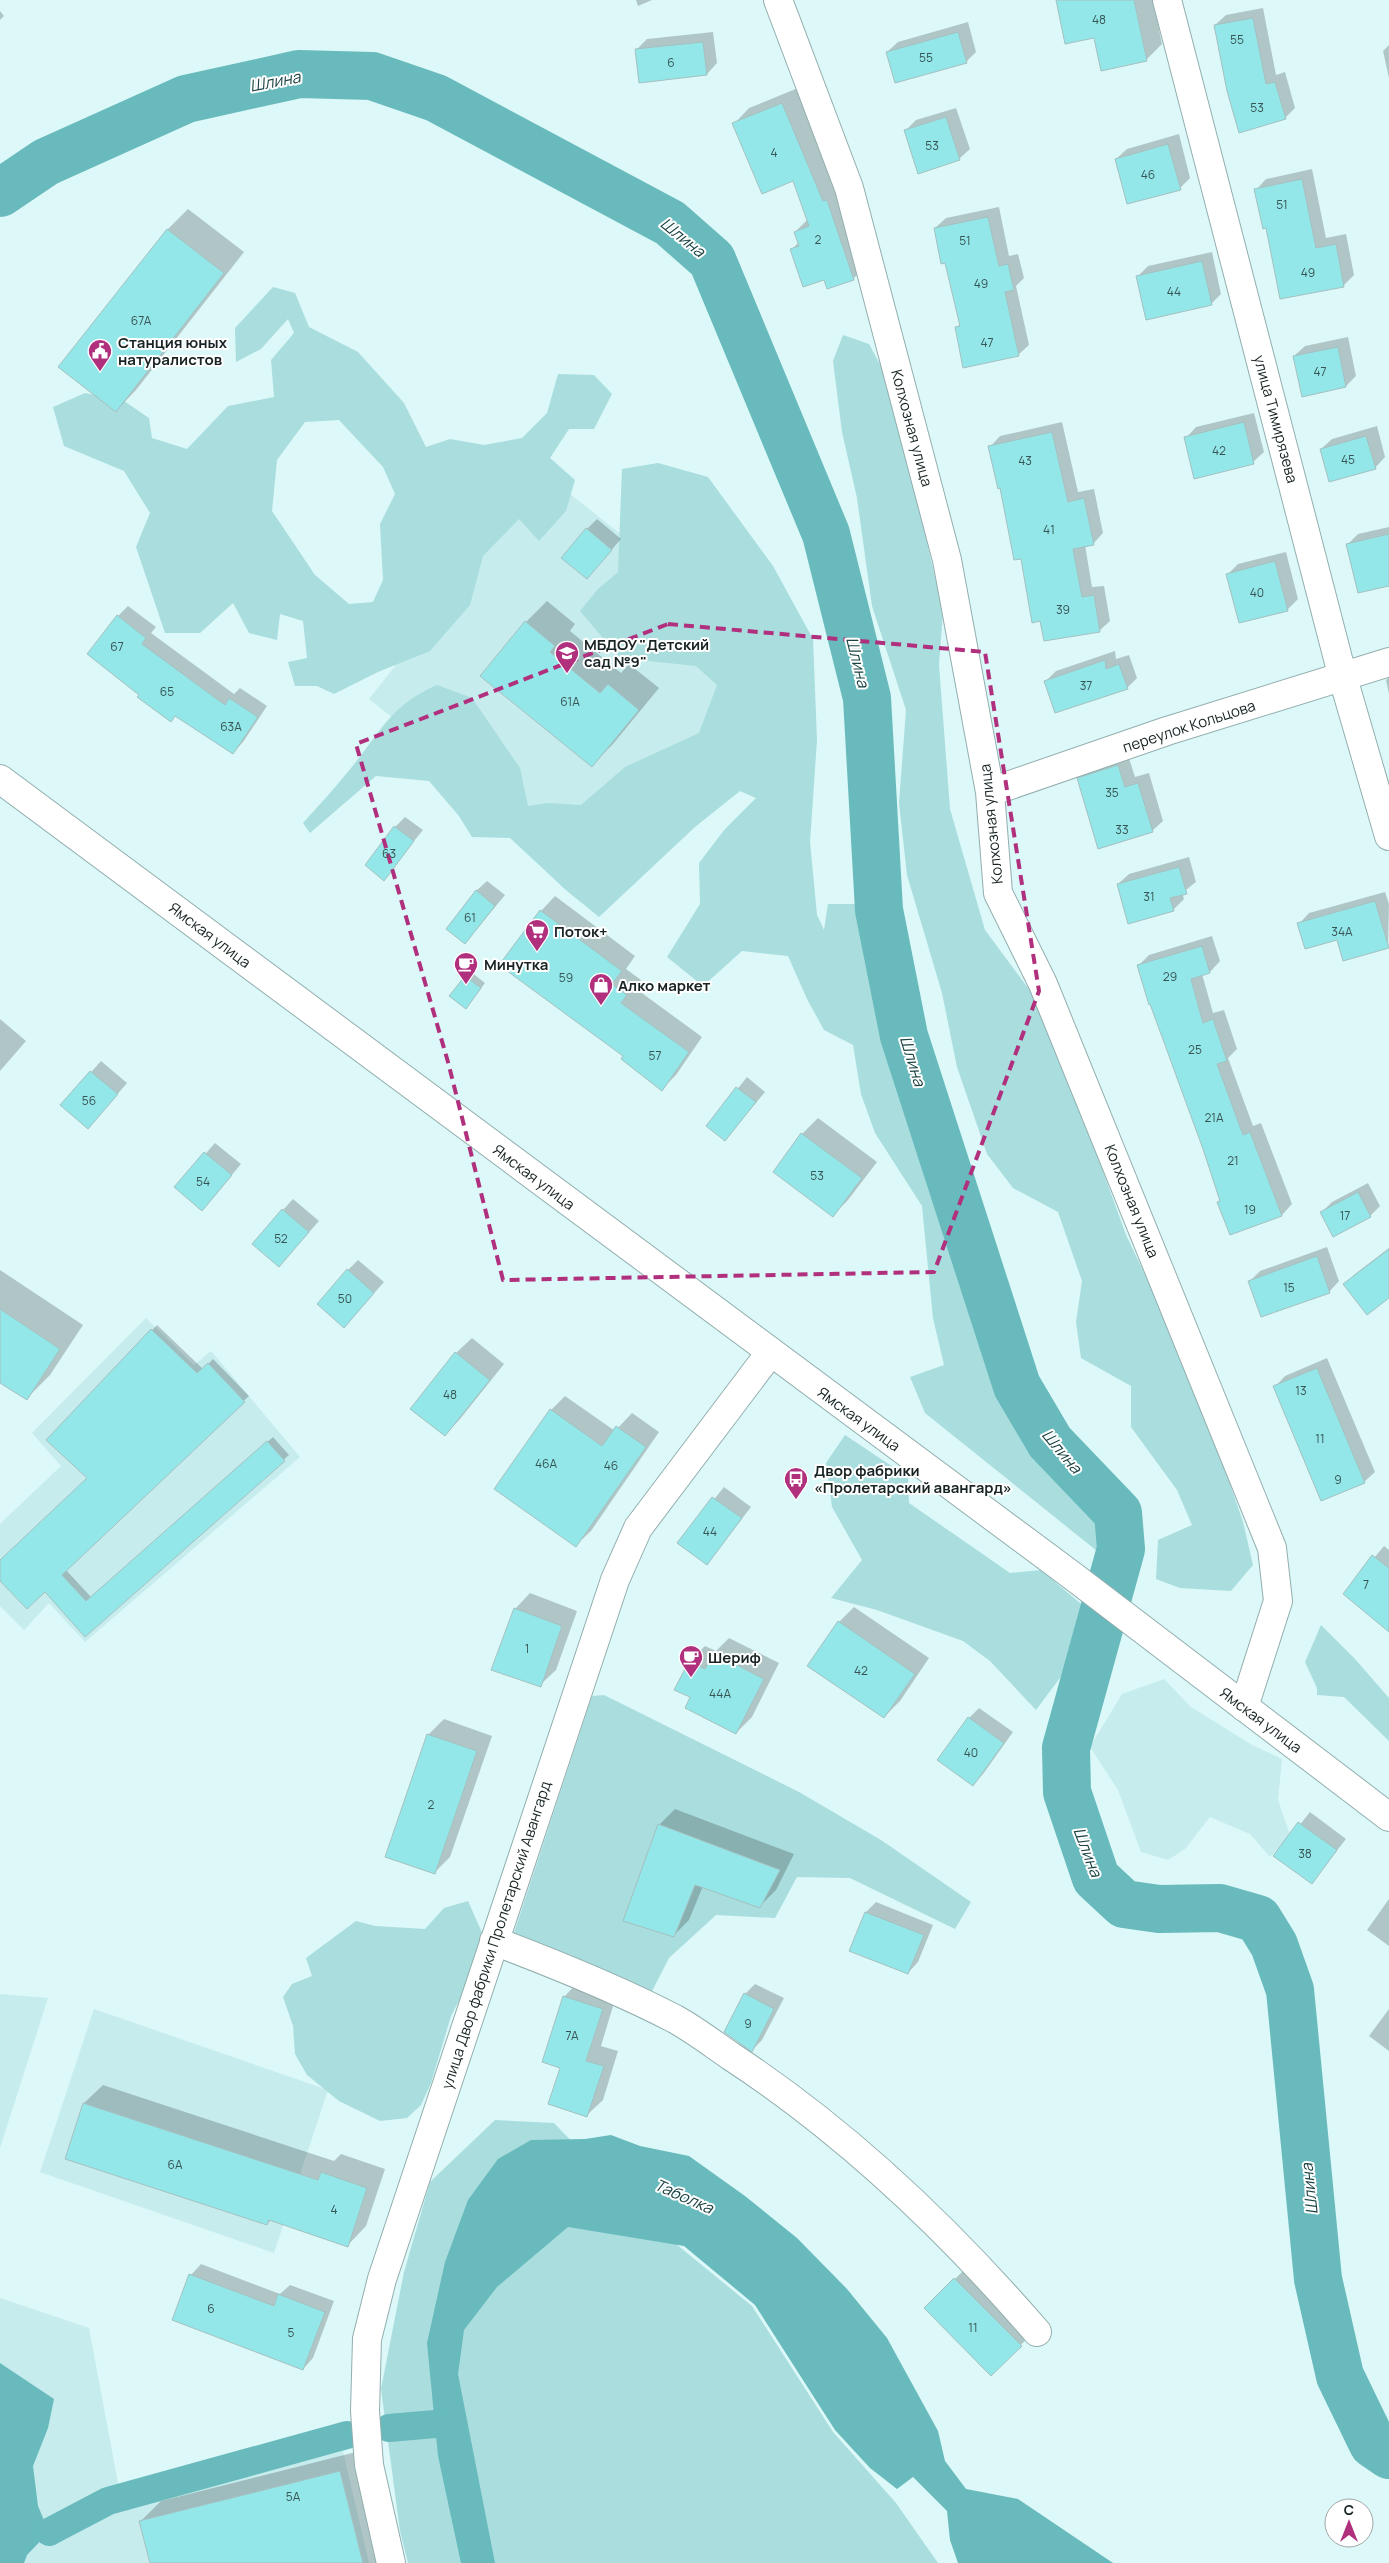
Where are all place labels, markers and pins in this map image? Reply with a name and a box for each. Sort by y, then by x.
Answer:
place label: Станция юных натуралистов [118,332,228,370]
public building icon: Станция юных натуралистов [87,338,113,372]
place label: МБДОУ "Детский сад №9" [584,634,709,672]
school or university icon: МБДОУ "Детский сад №9" [554,640,580,674]
supermarket icon: Поток+ [524,918,550,952]
place label: Поток+ [554,921,608,942]
cafe icon: Минутка [453,951,479,985]
place label: Минутка [484,954,548,975]
shop icon: Алко маркет [588,972,614,1006]
place label: Алко маркет [618,975,711,996]
place label: Двор фабрики «Пролетарский авангард» [814,1460,1012,1498]
bus stop icon: Двор фабрики «Пролетарский авангард» [783,1466,809,1500]
cafe icon: Шериф [678,1644,704,1678]
place label: Шериф [708,1647,761,1668]

